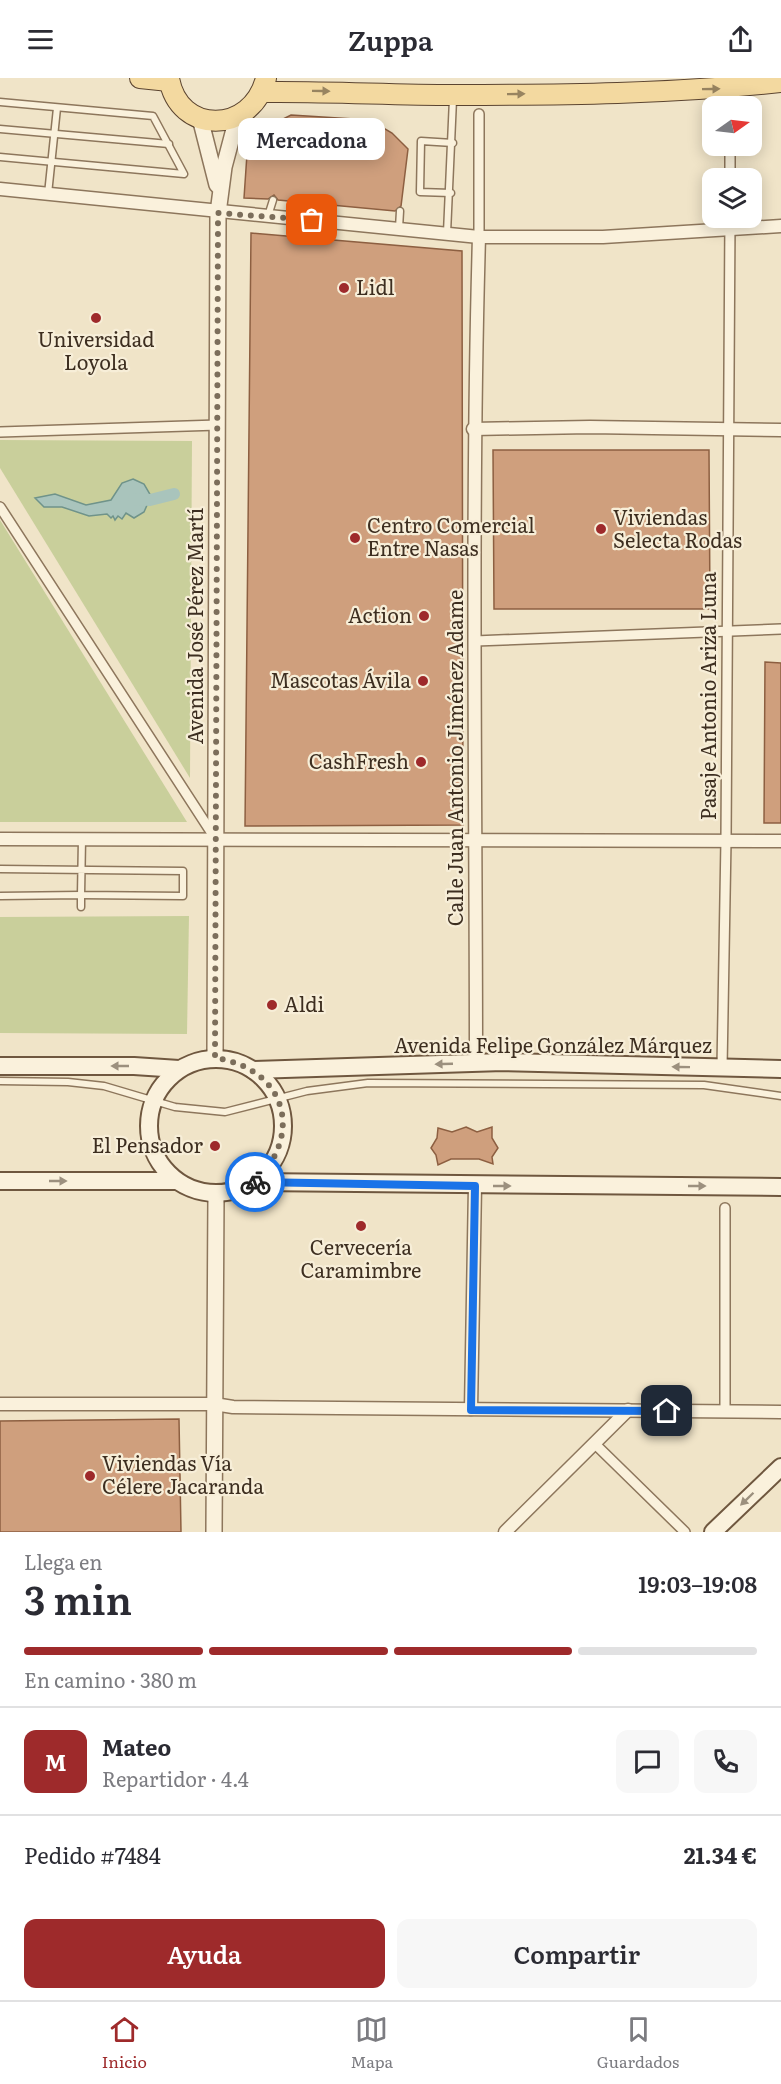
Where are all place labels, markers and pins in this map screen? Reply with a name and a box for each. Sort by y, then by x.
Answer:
callout: Mercadona [238,118,386,160]
pin [286,194,337,245]
place label: Lidl [356,271,395,301]
marker: Lidl [337,281,351,295]
marker: Universidad Loyola [89,311,103,325]
place label: Universidad Loyola [38,323,154,376]
place label: Viviendas Selecta Rodas [613,501,742,554]
place label: Centro Comercial Entre Nasas [367,509,535,562]
marker: Viviendas Selecta Rodas [594,522,608,536]
marker: Centro Comercial Entre Nasas [348,531,362,545]
place label: Action [348,599,412,629]
marker: Action [417,609,431,623]
place label: Mascotas Ávila [270,664,411,694]
marker: Mascotas Ávila [416,674,430,688]
place label: CashFresh [309,745,409,775]
marker: CashFresh [414,755,428,769]
place label: Aldi [284,988,324,1018]
marker: Aldi [265,998,279,1012]
place label: El Pensador [92,1129,204,1159]
marker: El Pensador [208,1139,222,1153]
marker: Cervecería Caramimbre [354,1219,368,1233]
place label: Cervecería Caramimbre [301,1231,421,1284]
pin [641,1385,692,1436]
place label: Viviendas Vía Célere Jacaranda [102,1447,264,1500]
marker: Viviendas Vía Célere Jacaranda [83,1469,97,1483]

